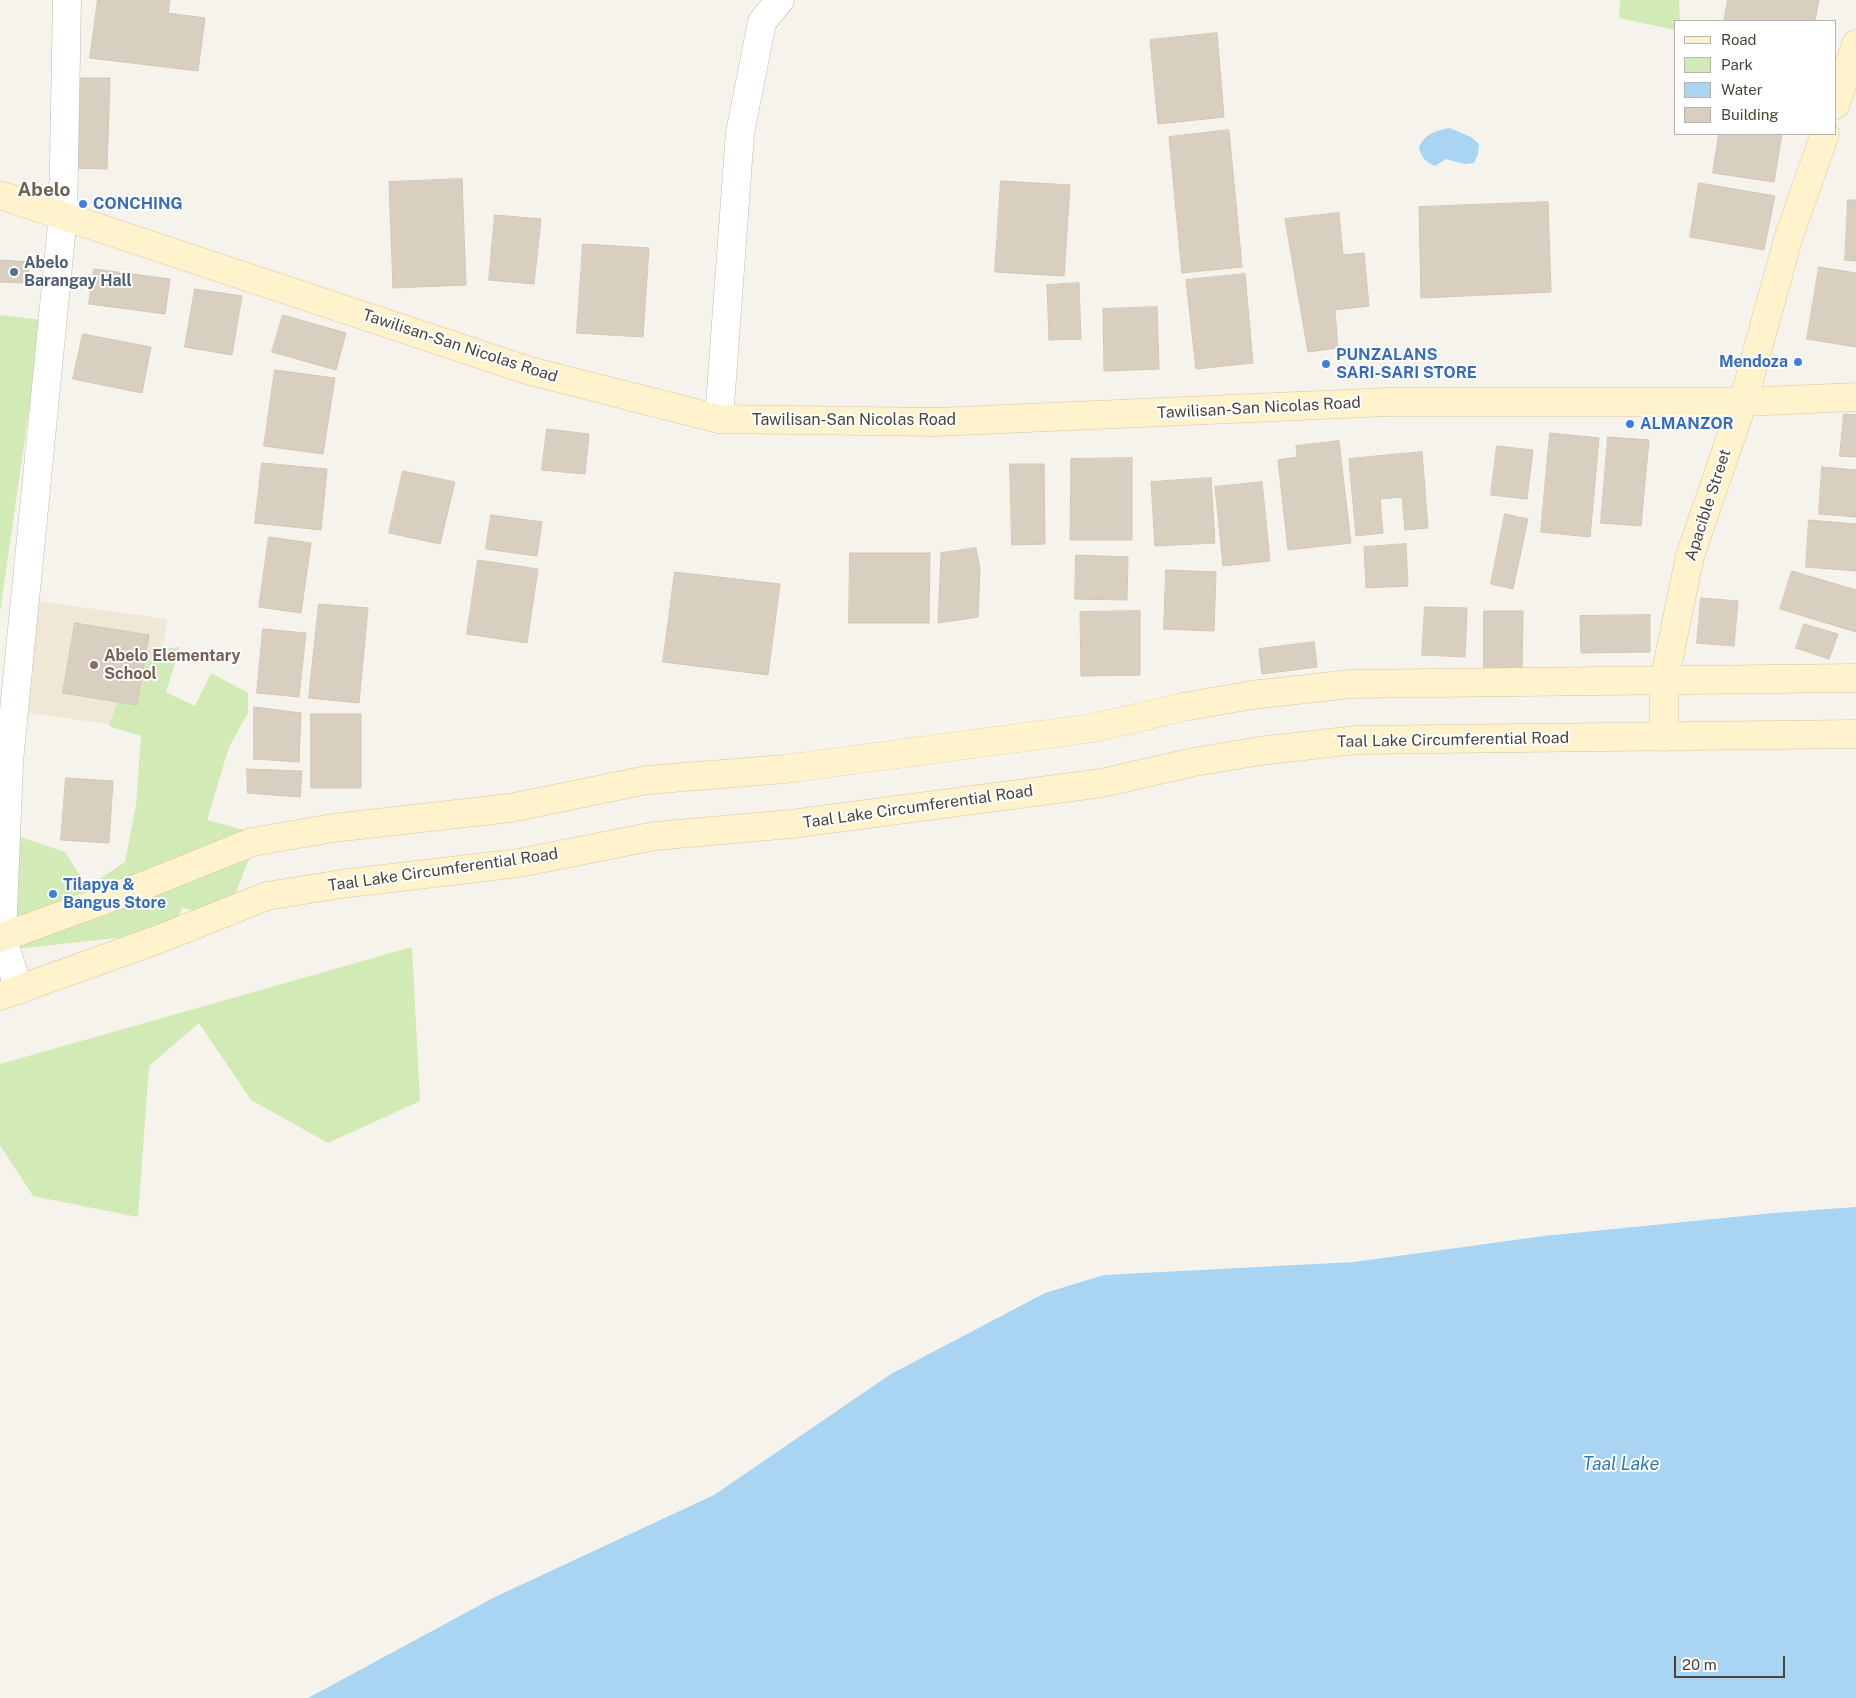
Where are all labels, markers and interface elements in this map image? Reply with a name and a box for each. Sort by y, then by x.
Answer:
legend [1674,20,1836,135]
text: Road [1721,31,1757,48]
text: Park [1721,56,1753,73]
text: Water [1721,81,1763,98]
text: Building [1721,106,1779,123]
district label: Abelo [18,179,70,201]
place label: CONCHING [93,194,183,214]
marker: CONCHING [77,198,89,210]
place label: Abelo Barangay Hall [24,253,132,291]
marker: Abelo Barangay Hall [8,266,20,278]
street label: Tawilisan-San Nicolas Road [360,305,560,387]
place label: PUNZALANS SARI-SARI STORE [1336,345,1477,383]
place label: Mendoza [1719,352,1788,372]
marker: Mendoza [1792,356,1804,368]
marker: PUNZALANS SARI-SARI STORE [1320,358,1332,370]
street label: Tawilisan-San Nicolas Road [1157,393,1361,423]
street label: Tawilisan-San Nicolas Road [752,410,956,430]
place label: ALMANZOR [1640,414,1734,434]
marker: ALMANZOR [1624,418,1636,430]
street label: Apacible Street [1681,447,1735,563]
place label: Abelo Elementary School [104,646,240,684]
marker: Abelo Elementary School [88,659,100,671]
street label: Taal Lake Circumferential Road [1337,728,1569,752]
street label: Taal Lake Circumferential Road [802,781,1034,833]
street label: Taal Lake Circumferential Road [327,844,559,896]
place label: Tilapya & Bangus Store [63,875,166,913]
marker: Tilapya & Bangus Store [47,888,59,900]
water label: Taal Lake [1583,1453,1659,1475]
scale bar [1676,1646,1787,1678]
text: 20 m [1682,1656,1717,1673]

